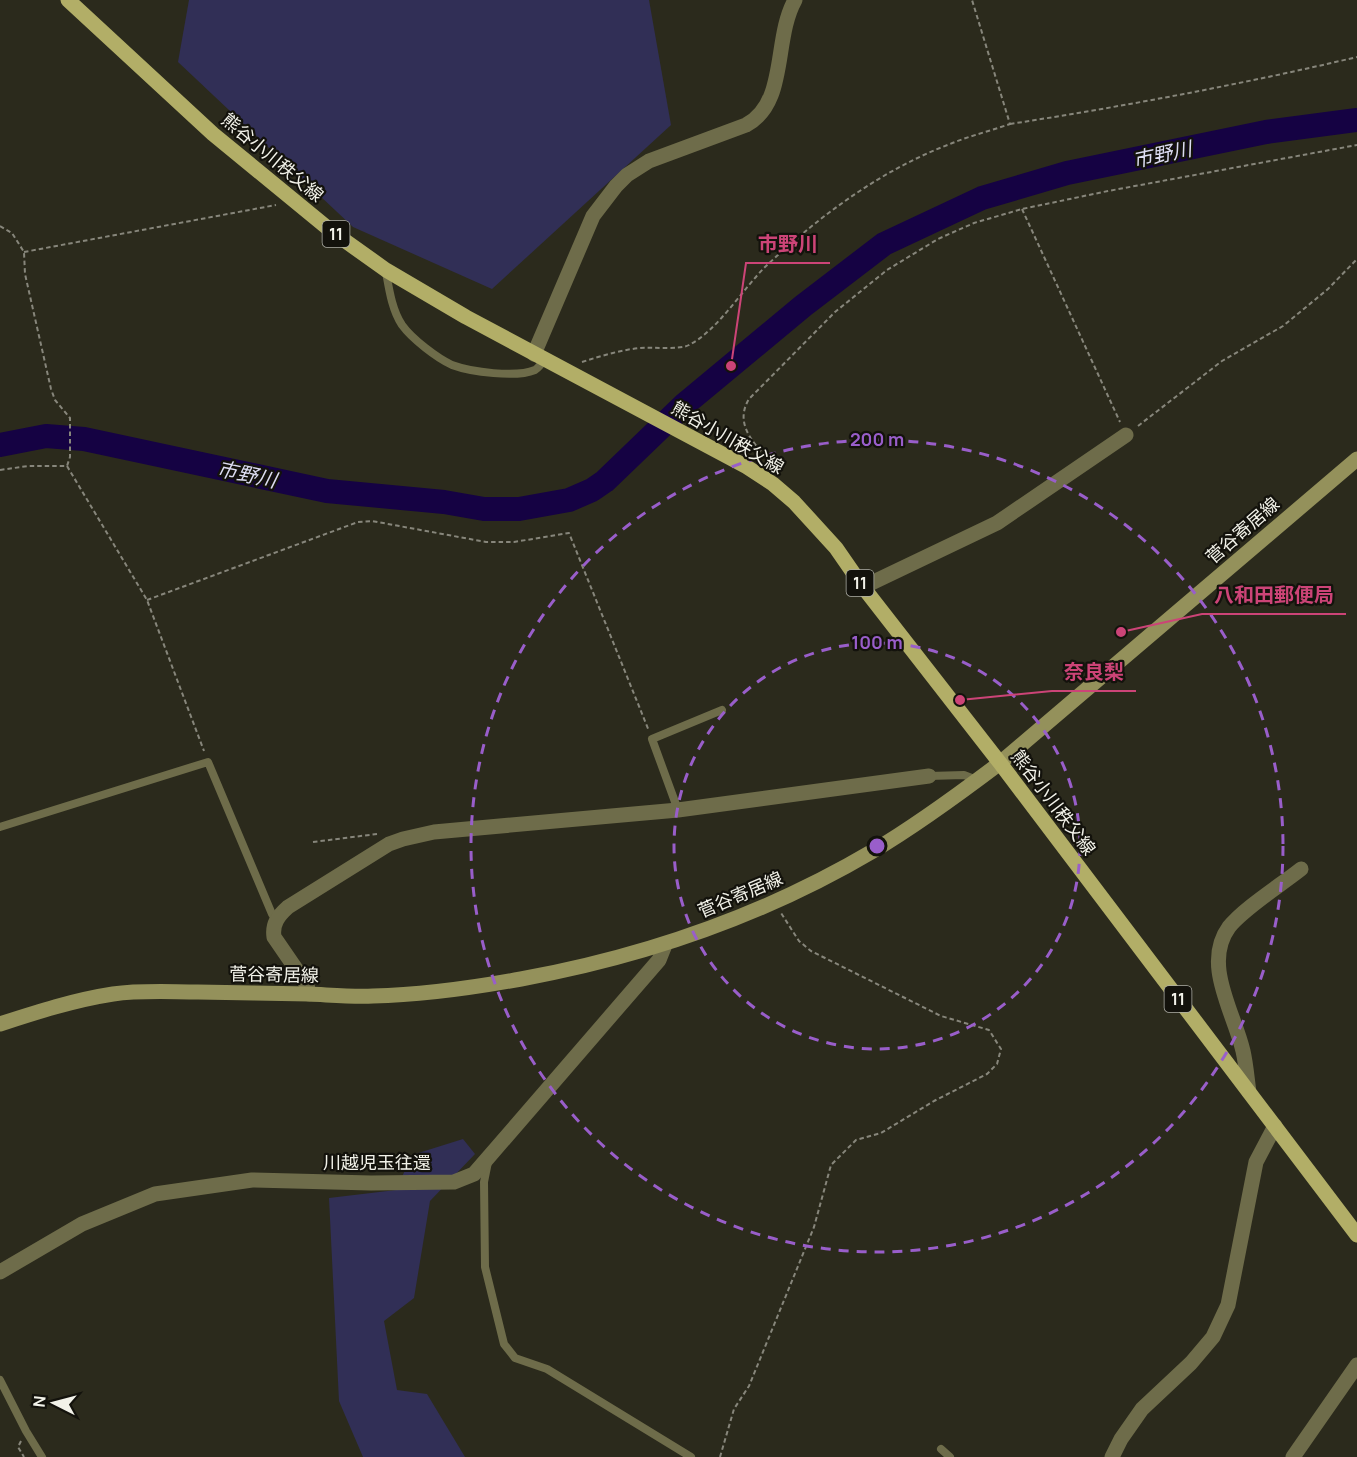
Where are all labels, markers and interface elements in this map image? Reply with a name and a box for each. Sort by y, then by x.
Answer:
street label: 熊谷小川秩父線 [217,107,329,207]
water label: 市野川 [1130,134,1196,173]
road number: 11 [322,221,350,247]
callout: 市野川 [746,225,830,263]
text: 市野川 [758,230,818,257]
street label: 熊谷小川秩父線 [667,395,789,479]
text: 200 m [850,427,904,451]
water label: 市野川 [215,455,281,494]
street label: 菅谷寄居線 [1200,491,1284,569]
road number: 11 [846,570,874,596]
callout: 八和田郵便局 [1202,576,1346,614]
text: 八和田郵便局 [1214,581,1334,608]
text: 100 m [851,630,903,654]
callout: 奈良梨 [1052,653,1136,691]
text: 奈良梨 [1064,658,1124,685]
street label: 熊谷小川秩父線 [1007,744,1101,860]
centre of rings [867,836,887,856]
street label: 菅谷寄居線 [694,865,786,923]
street label: 菅谷寄居線 [229,961,319,987]
road number: 11 [1164,986,1192,1012]
street label: 川越児玉往還 [323,1150,431,1174]
north arrow [24,1373,84,1433]
text: N [28,1395,51,1408]

